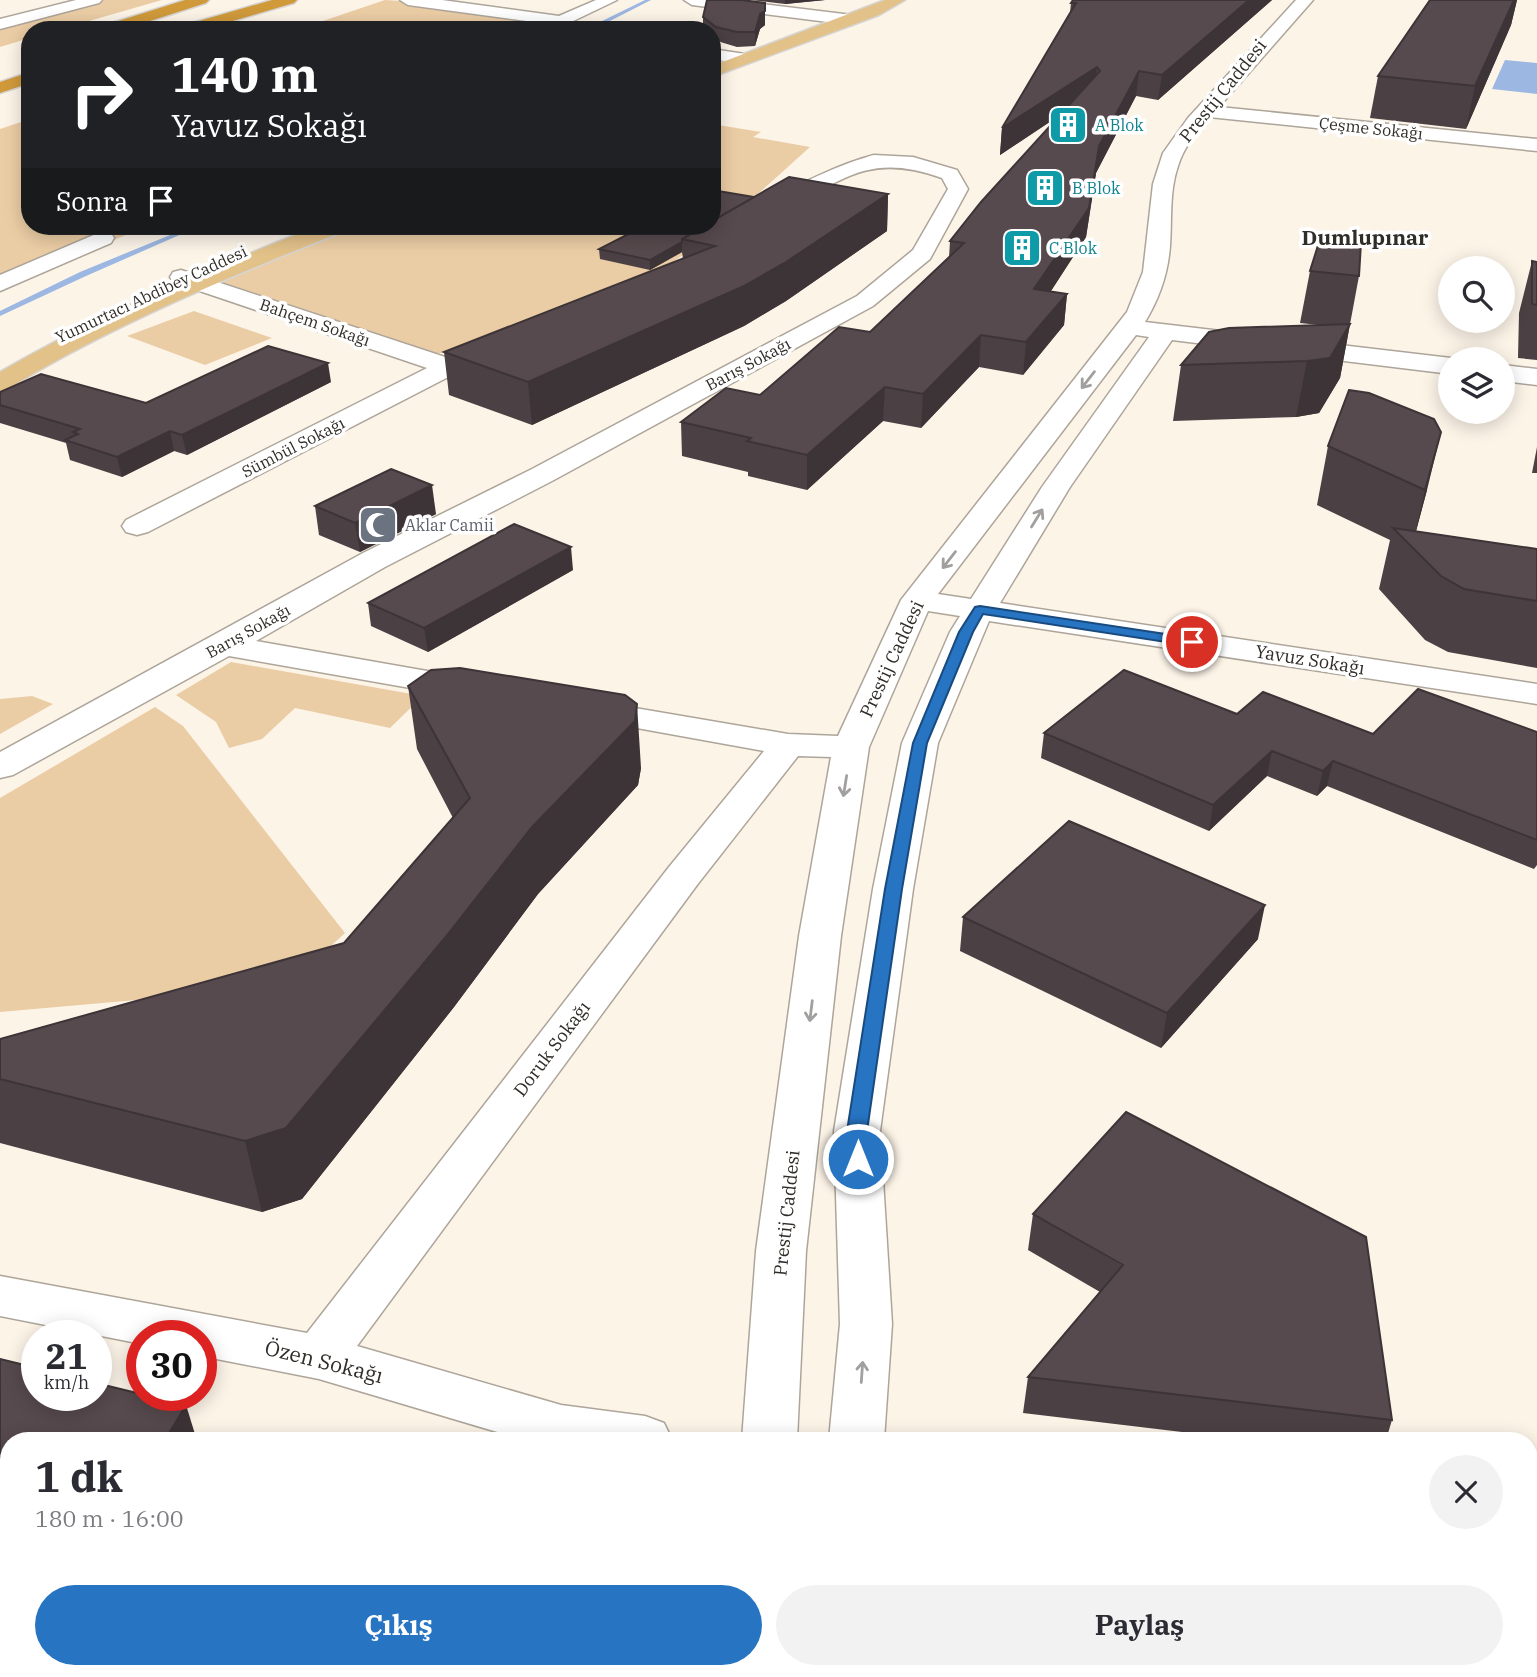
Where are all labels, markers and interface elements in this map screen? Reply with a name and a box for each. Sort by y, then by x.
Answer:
street label: Prestij Caddesi [1174,34,1272,147]
text: 140 m [171,42,318,105]
icon: right [56,49,147,140]
text: Yavuz Sokağı [171,104,367,146]
building icon: A Blok [1047,104,1089,146]
street label: Çeşme Sokağı [1318,113,1424,143]
place label: A Blok [1095,115,1144,135]
building icon: B Blok [1024,167,1066,209]
place label: B Blok [1072,178,1121,198]
icon: arrive [142,182,180,220]
text: Sonra [56,184,128,218]
district label: Dumlupınar [1302,223,1429,251]
building icon: C Blok [1001,227,1043,269]
place label: C Blok [1049,238,1098,258]
street label: Yumurtacı Abdibey Caddesi [52,241,250,347]
map controls [1438,256,1515,424]
button: search [1438,256,1515,333]
street label: Bahçem Sokağı [257,294,373,350]
street label: Barış Sokağı [702,333,794,395]
button: layers [1438,347,1515,424]
one-way arrow [1080,370,1095,388]
street label: Sümbül Sokağı [238,412,348,482]
mosque icon: Aklar Camii [357,504,399,546]
one-way arrow [1029,509,1044,528]
place label: Aklar Camii [405,515,494,535]
one-way arrow [941,550,956,569]
street label: Prestij Caddesi [854,596,929,721]
street label: Barış Sokağı [202,600,294,662]
pin [1162,612,1222,672]
icon: arrive [1173,623,1211,661]
street label: Yavuz Sokağı [1254,640,1367,680]
one-way arrow [838,774,851,797]
street label: Doruk Sokağı [508,996,595,1101]
one-way arrow [804,999,817,1022]
position arrow [821,1122,895,1196]
street label: Prestij Caddesi [768,1149,805,1277]
speed limit sign: 30 [126,1320,217,1411]
text: 21 [45,1333,88,1379]
street label: Özen Sokağı [262,1333,386,1389]
one-way arrow [856,1361,869,1384]
text: km/h [44,1371,89,1394]
text: 1 dk [35,1449,123,1504]
button: close [1429,1455,1503,1529]
text: 180 m · 16:00 [35,1503,184,1533]
button: Çıkış [35,1585,762,1665]
button: Paylaş [776,1585,1503,1665]

